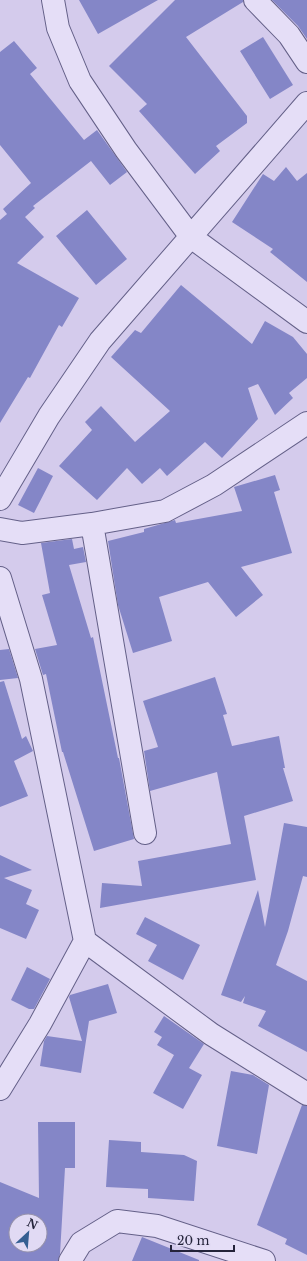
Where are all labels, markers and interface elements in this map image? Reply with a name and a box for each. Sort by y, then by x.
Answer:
north arrow [8,1213,48,1253]
text: N [25,1215,41,1233]
scale bar [171,1227,234,1253]
text: 20 m [177,1233,209,1248]

